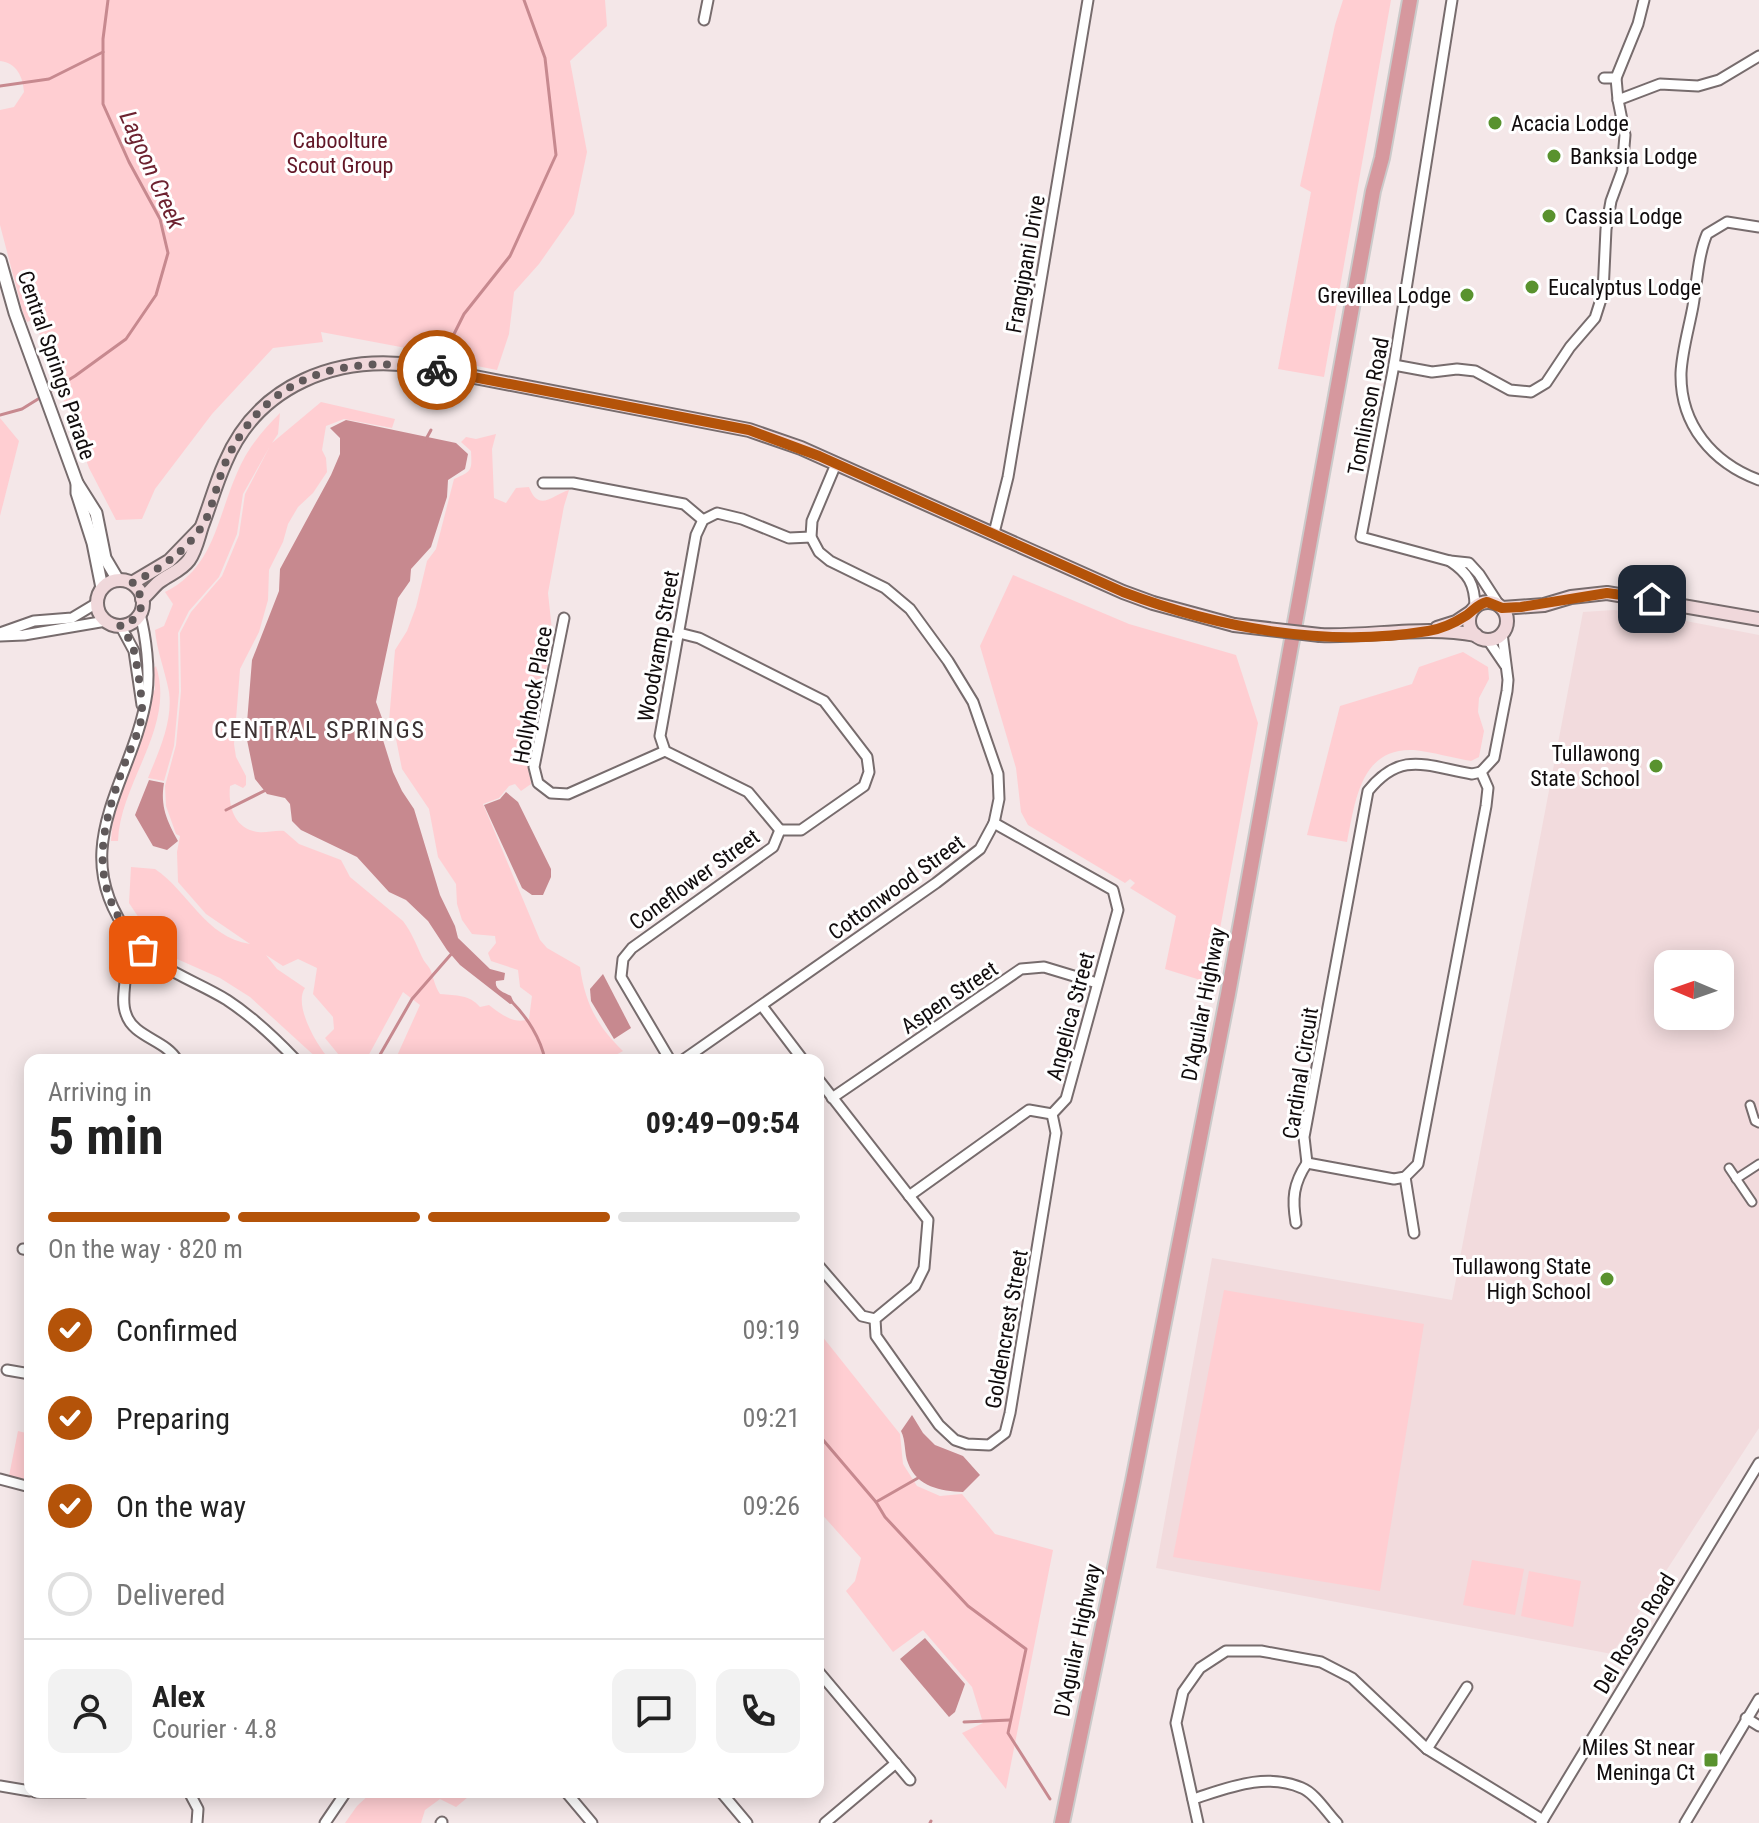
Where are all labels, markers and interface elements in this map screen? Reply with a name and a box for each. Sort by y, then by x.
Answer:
water label: Lagoon Creek [114,107,191,234]
place label: Acacia Lodge [1511,111,1629,136]
marker: Acacia Lodge [1486,114,1504,132]
park label: Caboolture Scout Group [287,128,393,178]
place label: Banksia Lodge [1570,144,1697,169]
marker: Banksia Lodge [1545,147,1563,165]
street label: Frangipani Drive [1001,193,1050,335]
place label: Cassia Lodge [1565,204,1682,229]
marker: Cassia Lodge [1540,207,1558,225]
street label: Central Springs Parade [12,267,101,463]
place label: Eucalyptus Lodge [1548,275,1701,300]
marker: Eucalyptus Lodge [1523,278,1541,296]
place label: Grevillea Lodge [1317,283,1451,308]
marker: Grevillea Lodge [1458,286,1476,304]
courier [397,330,477,410]
street label: Tomlinson Road [1343,335,1394,477]
icon: bike [415,348,459,392]
pin [1618,565,1686,633]
street label: Woodvamp Street [633,568,684,724]
icon: home [1630,577,1674,621]
street label: Hollyhock Place [508,624,557,766]
district label: CENTRAL SPRINGS [214,716,426,744]
place label: Tullawong State School [1530,741,1640,791]
marker: Tullawong State School [1647,757,1665,775]
street label: Coneflower Street [624,824,764,935]
street label: Cottonwood Street [823,830,969,945]
pin [109,916,177,984]
street label: D'Aguilar Highway [1176,925,1231,1083]
icon: bag [121,928,165,972]
street label: Angelica Street [1041,949,1100,1083]
north arrow [1654,950,1734,1030]
map controls [1654,950,1734,1030]
street label: Aspen Street [896,956,1002,1039]
street label: Cardinal Circuit [1278,1005,1323,1141]
text: Arriving in [48,1077,152,1107]
text: 09:49–09:54 [646,1105,800,1140]
text: 5 min [48,1106,164,1167]
text: On the way · 820 m [48,1234,243,1264]
street label: Goldencrest Street [980,1248,1033,1411]
place label: Tullawong State High School [1452,1254,1591,1304]
marker: Tullawong State High School [1598,1270,1616,1288]
icon: check [48,1308,92,1352]
text: Confirmed [116,1313,238,1348]
text: 09:19 [743,1315,800,1345]
icon: check [48,1396,92,1440]
text: Preparing [116,1401,230,1436]
text: 09:21 [743,1403,800,1433]
icon: check [48,1484,92,1528]
text: On the way [116,1489,246,1524]
text: 09:26 [743,1491,800,1521]
street label: D'Aguilar Highway [1049,1561,1106,1719]
street label: Del Rosso Road [1589,1569,1680,1698]
text: Delivered [116,1577,225,1612]
button: person [48,1669,132,1753]
button: chat [612,1669,696,1753]
button: phone [716,1669,800,1753]
text: Alex [152,1679,205,1714]
text: Courier · 4.8 [152,1714,277,1744]
place label: Miles St near Meninga Ct [1582,1735,1695,1785]
marker: Miles St near Meninga Ct [1702,1751,1720,1769]

